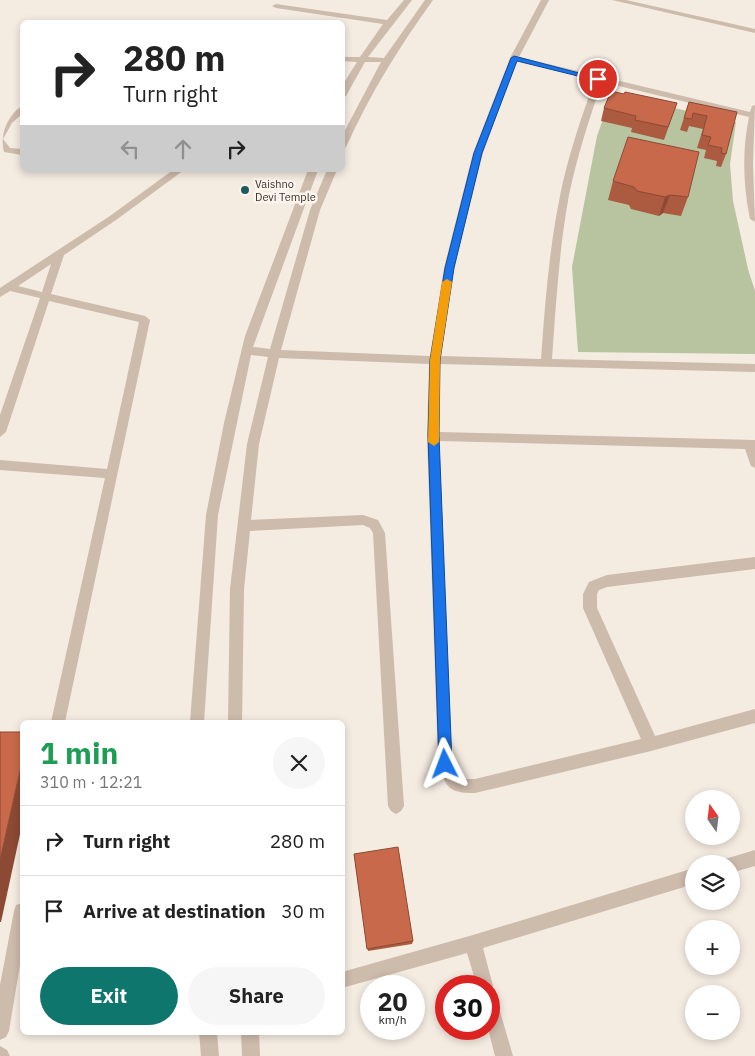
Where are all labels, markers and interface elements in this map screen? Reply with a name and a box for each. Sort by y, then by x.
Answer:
text: 280 m [123,35,226,81]
icon: right [40,40,105,105]
pin [577,58,619,100]
icon: arrive [584,65,612,93]
text: Turn right [123,79,218,108]
icon: left [116,135,144,163]
icon: ahead [169,135,197,163]
icon: right [222,135,250,163]
place label: Vaishno Devi Temple [255,177,316,204]
marker: Vaishno Devi Temple [239,184,251,196]
text: 1 min [40,733,118,772]
button: close [273,737,325,789]
position arrow [418,737,470,789]
text: 310 m · 12:21 [40,772,142,792]
north arrow [685,790,740,845]
map controls [685,790,740,1040]
icon: right [40,827,68,855]
text: Turn right [83,829,170,853]
text: 280 m [270,829,325,853]
button: layers [685,855,740,910]
icon: arrive [40,897,68,925]
text: Arrive at destination [83,899,266,923]
text: 30 m [281,899,325,923]
button: + [685,920,740,975]
button: Exit [40,967,178,1025]
button: Share [188,967,325,1025]
speed limit sign: 30 [435,975,500,1040]
text: 20 [377,985,408,1018]
button: − [685,985,740,1040]
text: km/h [378,1012,407,1027]

